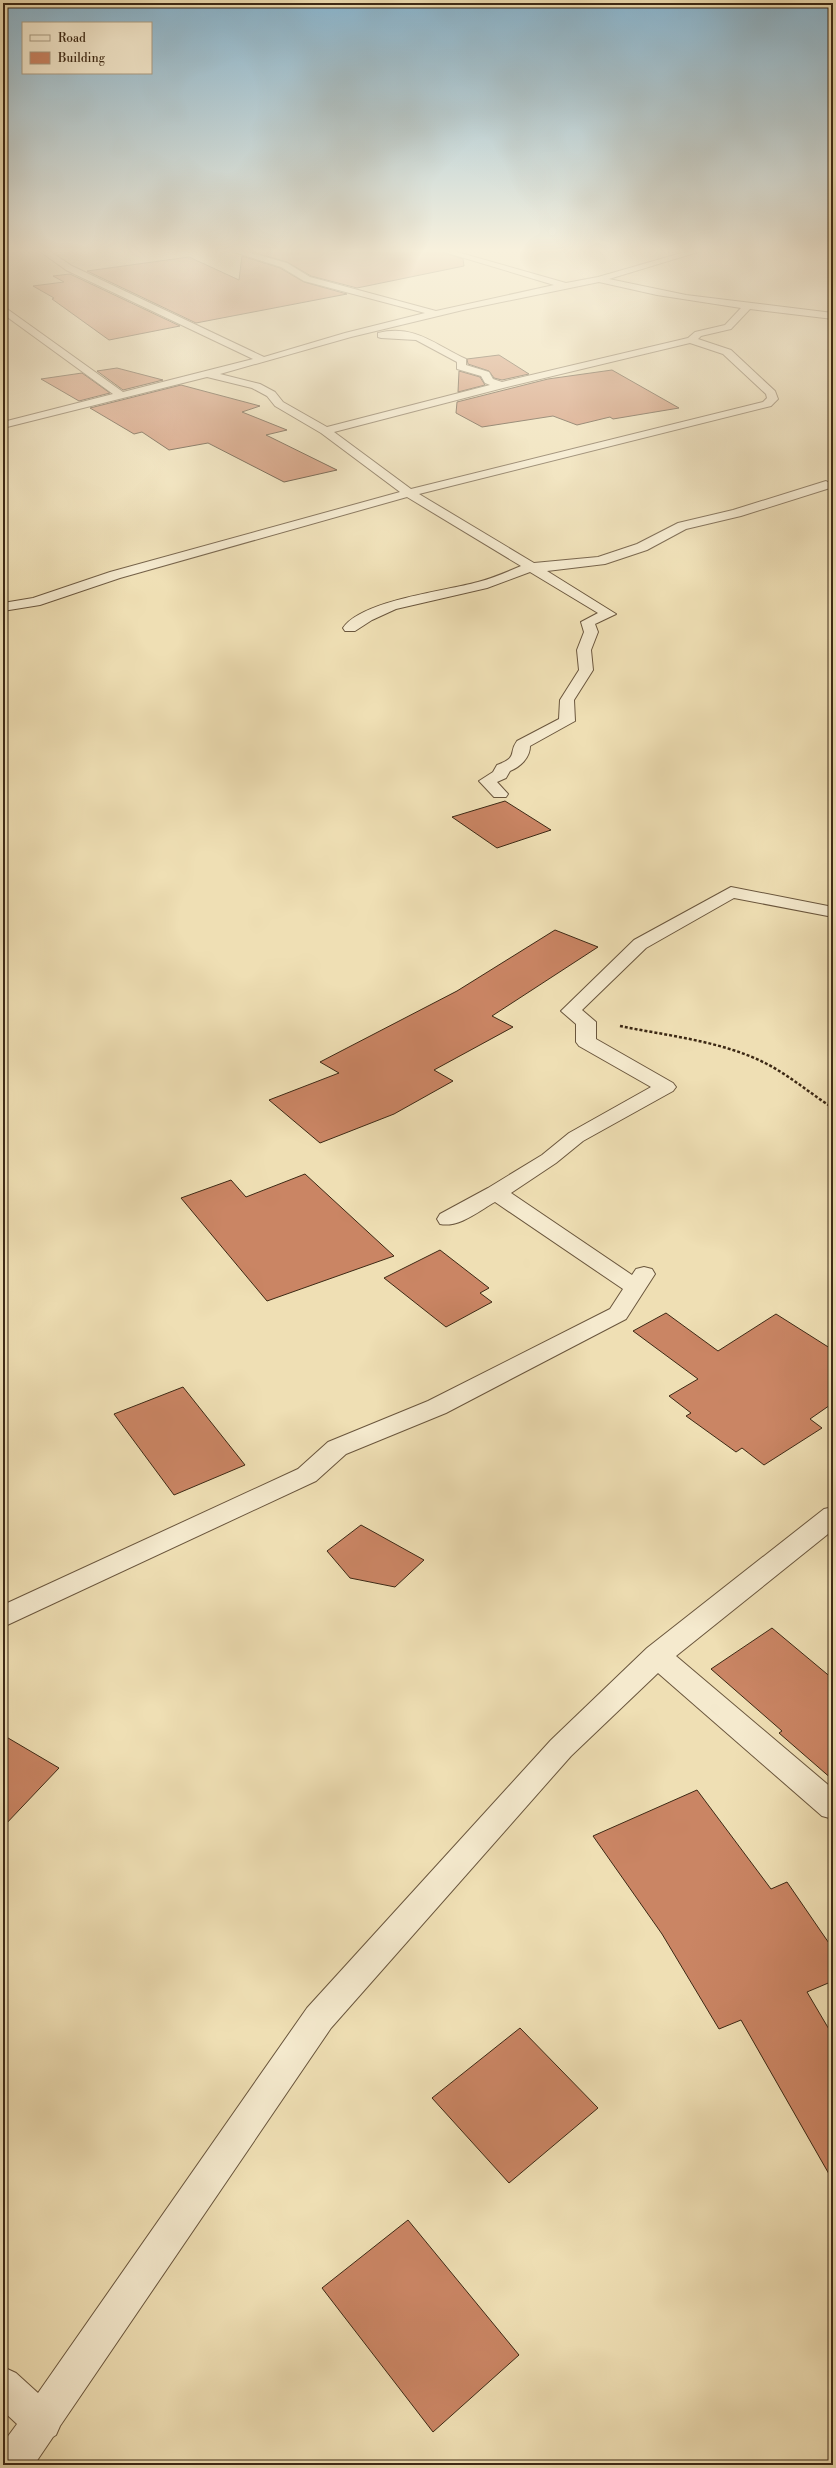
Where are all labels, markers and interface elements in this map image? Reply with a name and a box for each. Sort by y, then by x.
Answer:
legend [22,22,152,74]
text: Road [58,31,86,46]
text: Building [57,51,106,66]

